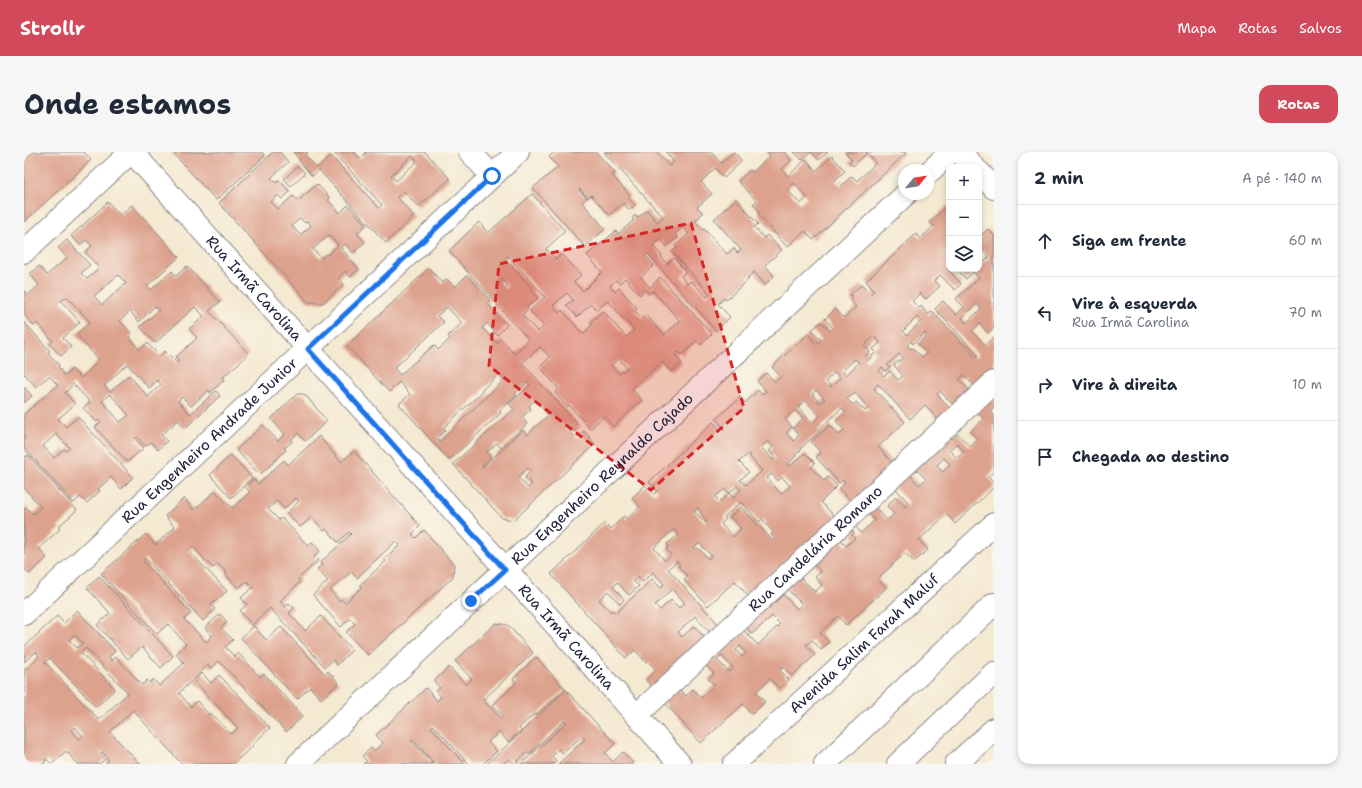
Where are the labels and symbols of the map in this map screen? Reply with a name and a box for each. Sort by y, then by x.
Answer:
north arrow [898,164,934,200]
route start [483,167,501,185]
street label: Rua Irmã Carolina [202,231,307,346]
street label: Rua Engenheiro Andrade Junior [117,353,302,528]
street label: Rua Engenheiro Reynaldo Cajado [507,389,698,569]
street label: Rua Candelária Romano [744,481,887,616]
street label: Avenida Salim Farah Maluf [785,569,944,718]
street label: Rua Irmã Carolina [514,580,619,695]
route end [462,592,480,610]

